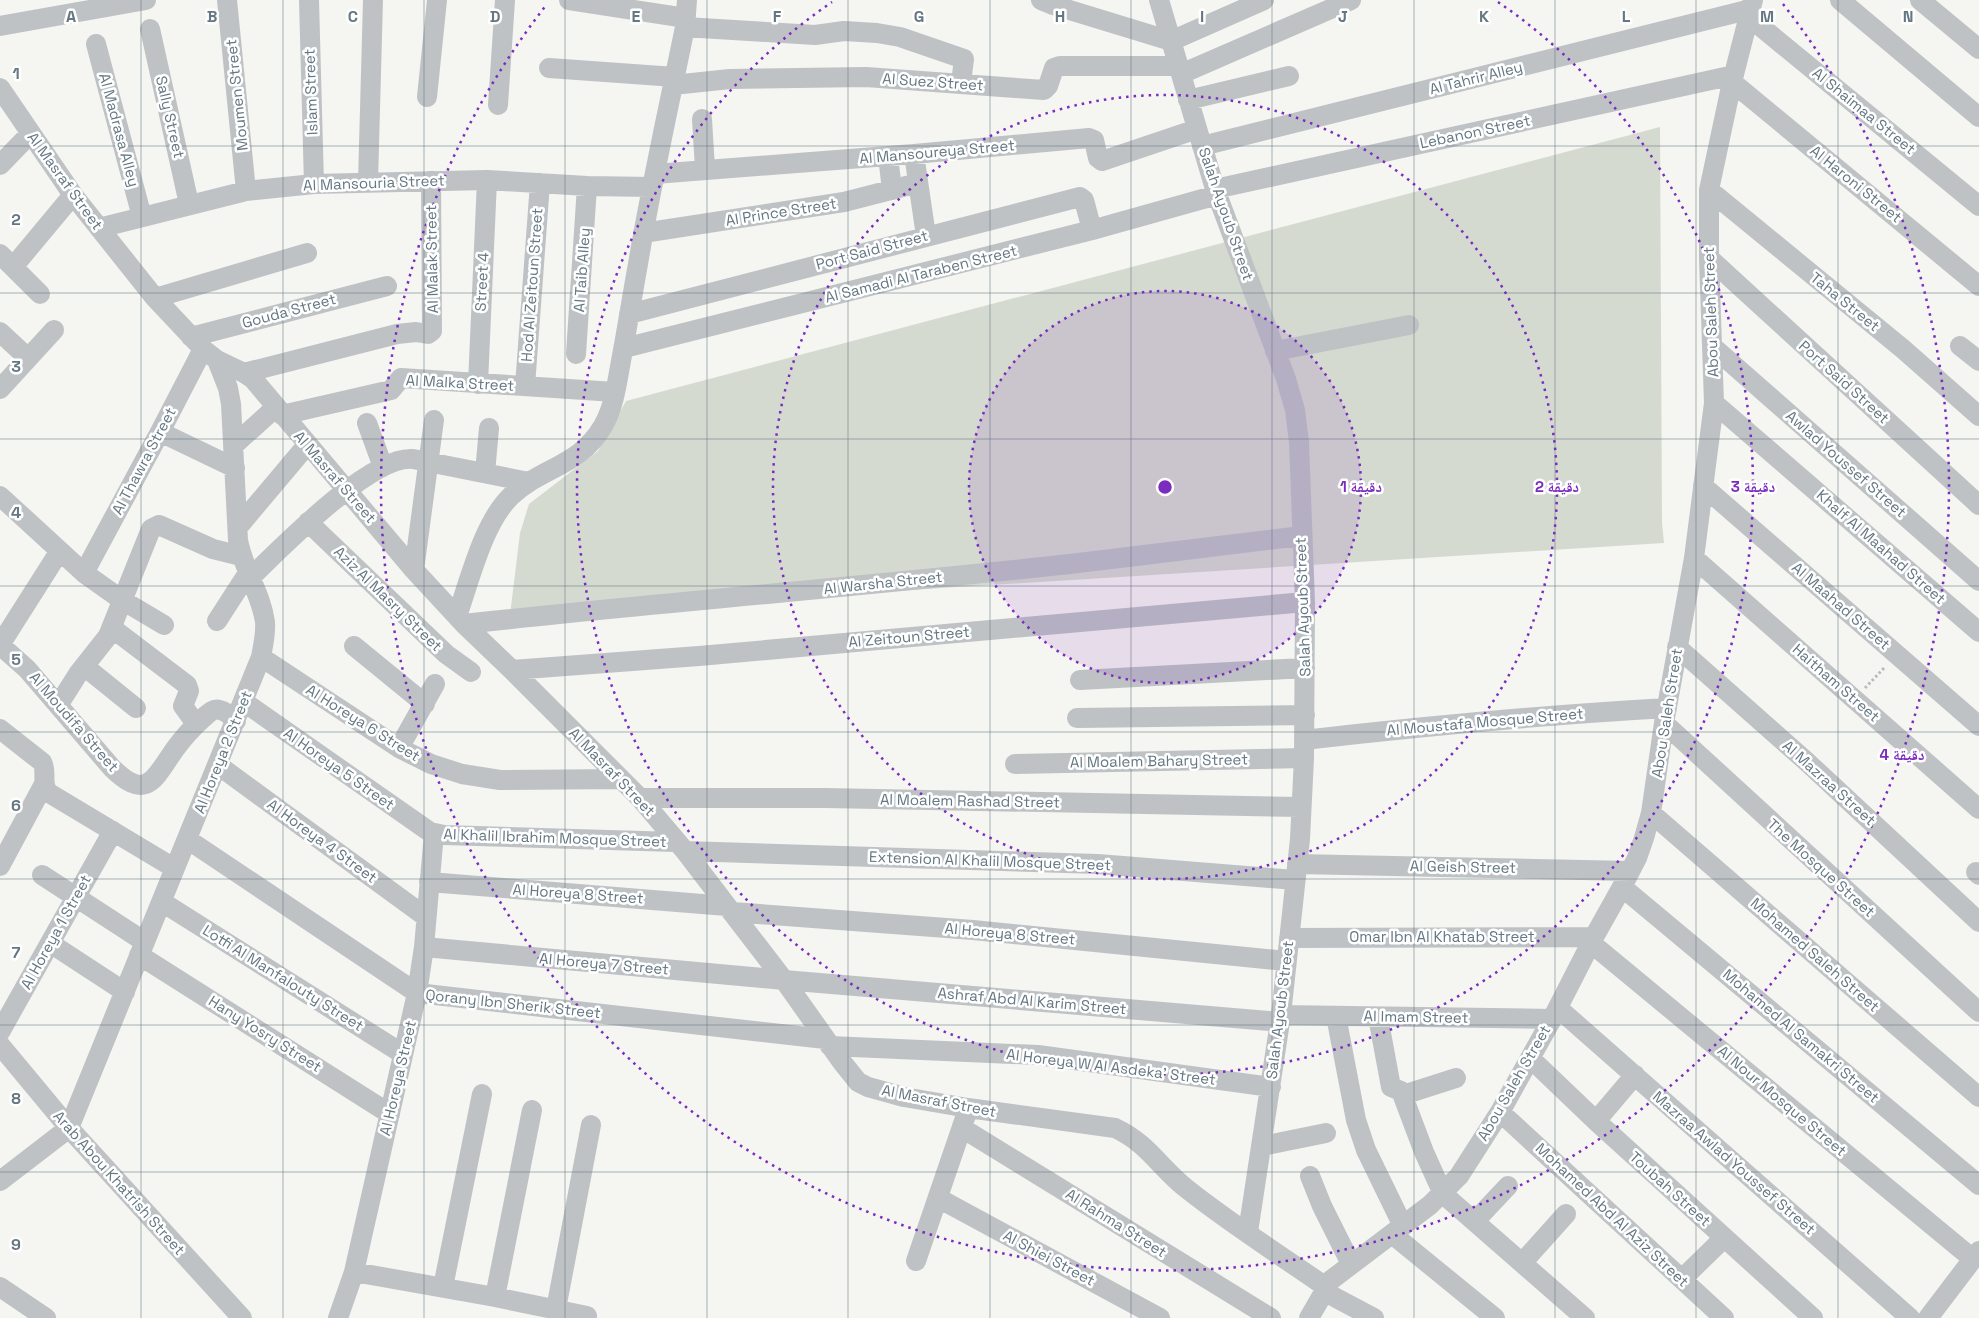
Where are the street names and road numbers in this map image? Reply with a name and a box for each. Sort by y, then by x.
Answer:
street label: Moumen Street [221,38,252,152]
street label: Islam Street [299,48,322,136]
street label: Al Tahrir Alley [1427,57,1524,98]
street label: Al Shaimaa Street [1809,63,1920,158]
street label: Al Suez Street [882,68,984,95]
street label: Al Madrasa Alley [95,71,144,189]
street label: Sally Street [152,74,189,160]
street label: Lebanon Street [1418,110,1532,153]
street label: Al Masraf Street [24,128,107,233]
street label: Al Mansoureya Street [858,135,1016,168]
street label: Al Haroni Street [1807,141,1906,227]
street label: Salah Ayoub Street [1195,145,1258,283]
street label: Al Mansouria Street [303,171,445,194]
street label: Al Prince Street [724,193,838,230]
street label: Al Malak Street [421,204,442,313]
street label: Hod Al Zeitoun Street [517,207,546,363]
street label: Port Said Street [814,225,930,274]
street label: Al Taib Alley [569,227,594,313]
street label: Al Samadi Al Taraben Street [823,240,1019,307]
street label: Abou Saleh Street [1699,246,1722,378]
street label: Street 4 [470,252,493,312]
street label: Taha Street [1807,268,1884,335]
street label: Gouda Street [240,289,338,332]
street label: Port Said Street [1795,336,1894,427]
street label: Al Malka Street [405,370,515,395]
street label: Al Thawra Street [107,404,180,518]
street label: Awlad Youssef Street [1782,406,1911,521]
street label: Al Masraf Street [290,427,381,527]
street label: Khalf Al Maahad Street [1813,486,1949,608]
street label: Salah Ayoub Street [1291,537,1314,677]
street label: Aziz Al Masry Street [330,542,447,655]
street label: Al Maahad Street [1788,558,1894,654]
street label: Al Warsha Street [823,567,943,598]
street label: Al Zeitoun Street [847,622,971,651]
street label: Haitham Street [1789,640,1884,726]
street label: Abou Saleh Street [1647,647,1686,779]
street label: Al Moudifa Street [26,668,123,776]
street label: Al Horeya 6 Street [303,680,424,765]
street label: Al Horeya 2 Street [189,688,256,816]
street label: Al Moustafa Mosque Street [1386,703,1584,740]
street label: Al Horeya 5 Street [280,723,398,814]
street label: Al Masraf Street [565,723,660,820]
street label: Al Mazraa Street [1779,736,1880,829]
street label: Al Moalem Bahary Street [1070,749,1248,772]
street label: Al Moalem Rashad Street [880,789,1060,812]
street label: Al Horeya 4 Street [264,794,381,887]
street label: The Mosque Street [1764,814,1879,921]
street label: Al Khalil Ibrahim Mosque Street [443,824,667,851]
street label: Extension Al Khalil Mosque Street [869,847,1111,874]
street label: Al Geish Street [1410,856,1516,877]
street label: Al Horeya 1 Street [16,871,95,992]
street label: Al Horeya 8 Street [512,879,644,908]
street label: Mohamed Saleh Street [1747,893,1884,1016]
street label: Al Horeya 8 Street [944,918,1076,949]
street label: Lotfi Al Manfalouty Street [199,920,367,1035]
street label: Omar Ibn Al Khatab Street [1349,927,1535,946]
street label: Salah Ayoub Street [1262,940,1297,1080]
street label: Al Horeya 7 Street [538,948,670,979]
street label: Mohamed Al Samakri Street [1719,965,1884,1107]
street label: Ashraf Abd Al Karim Street [937,983,1127,1018]
street label: Qorany Ibn Sherik Street [424,985,602,1022]
street label: Hany Yosry Street [205,991,325,1076]
street label: Al Imam Street [1363,1006,1469,1027]
street label: Al Horeya Street [375,1018,420,1137]
street label: Abou Saleh Street [1473,1021,1555,1144]
street label: Al Nour Mosque Street [1714,1041,1851,1160]
street label: Al Horeya W Al Asdeka' Street [1005,1044,1217,1089]
street label: Al Masraf Street [880,1080,998,1121]
street label: Mazraa Awlad Youssef Street [1649,1087,1820,1239]
street label: Arab Abou Khatrish Street [50,1107,189,1259]
street label: Mohamed Abd Al Aziz Street [1532,1139,1693,1291]
street label: Toubah Street [1626,1147,1715,1230]
street label: Al Rahma Street [1062,1184,1170,1261]
street label: Al Shiei Street [1000,1225,1098,1290]

